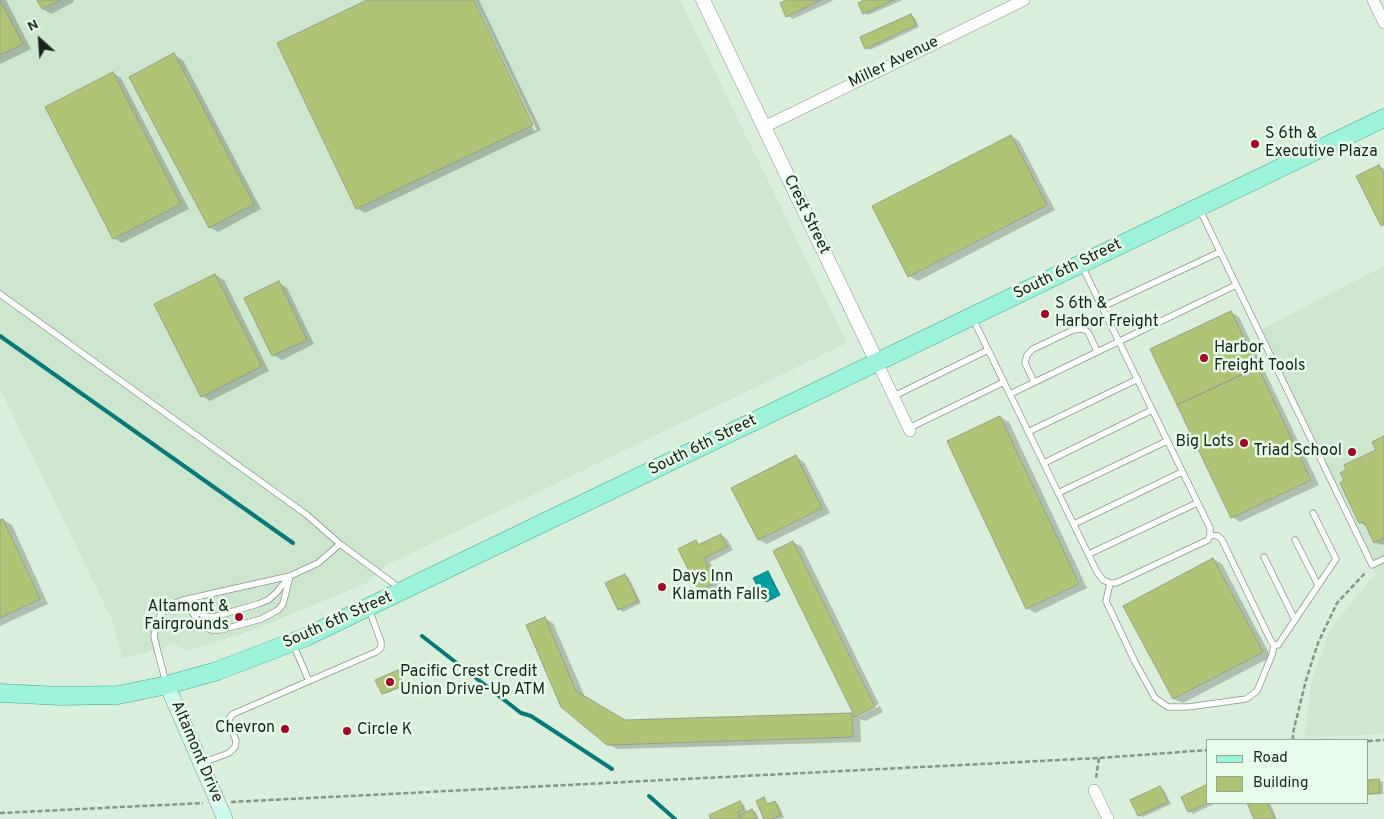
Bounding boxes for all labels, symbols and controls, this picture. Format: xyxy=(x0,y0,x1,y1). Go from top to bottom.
north arrow xyxy=(15,15,65,65)
text: N xyxy=(25,16,41,36)
street label: Miller Avenue xyxy=(846,33,942,93)
place label: S 6th & Executive Plaza xyxy=(1265,125,1378,163)
marker: S 6th & Executive Plaza xyxy=(1249,138,1261,150)
street label: Crest Street xyxy=(779,172,833,258)
street label: South 6th Street xyxy=(1011,236,1125,304)
place label: S 6th & Harbor Freight xyxy=(1055,295,1159,333)
marker: S 6th & Harbor Freight xyxy=(1039,308,1051,320)
place label: Harbor Freight Tools xyxy=(1214,339,1306,377)
marker: Harbor Freight Tools xyxy=(1198,352,1210,364)
street label: South 6th Street xyxy=(646,412,760,480)
place label: Big Lots xyxy=(1176,433,1234,453)
marker: Big Lots xyxy=(1238,437,1250,449)
place label: Triad School xyxy=(1254,442,1342,462)
marker: Triad School xyxy=(1346,446,1358,458)
place label: Days Inn Klamath Falls xyxy=(672,568,768,606)
marker: Days Inn Klamath Falls xyxy=(656,581,668,593)
street label: South 6th Street xyxy=(280,588,396,654)
place label: Altamont & Fairgrounds xyxy=(144,598,229,636)
marker: Altamont & Fairgrounds xyxy=(233,611,245,623)
place label: Pacific Crest Credit Union Drive-Up ATM xyxy=(400,663,545,701)
marker: Pacific Crest Credit Union Drive-Up ATM xyxy=(384,676,396,688)
street label: Altamont Drive xyxy=(166,698,226,806)
place label: Chevron xyxy=(215,719,275,739)
place label: Circle K xyxy=(357,721,412,741)
marker: Chevron xyxy=(279,723,291,735)
marker: Circle K xyxy=(341,725,353,737)
legend xyxy=(1206,739,1369,804)
text: Road xyxy=(1253,749,1288,768)
text: Building xyxy=(1253,774,1308,793)

